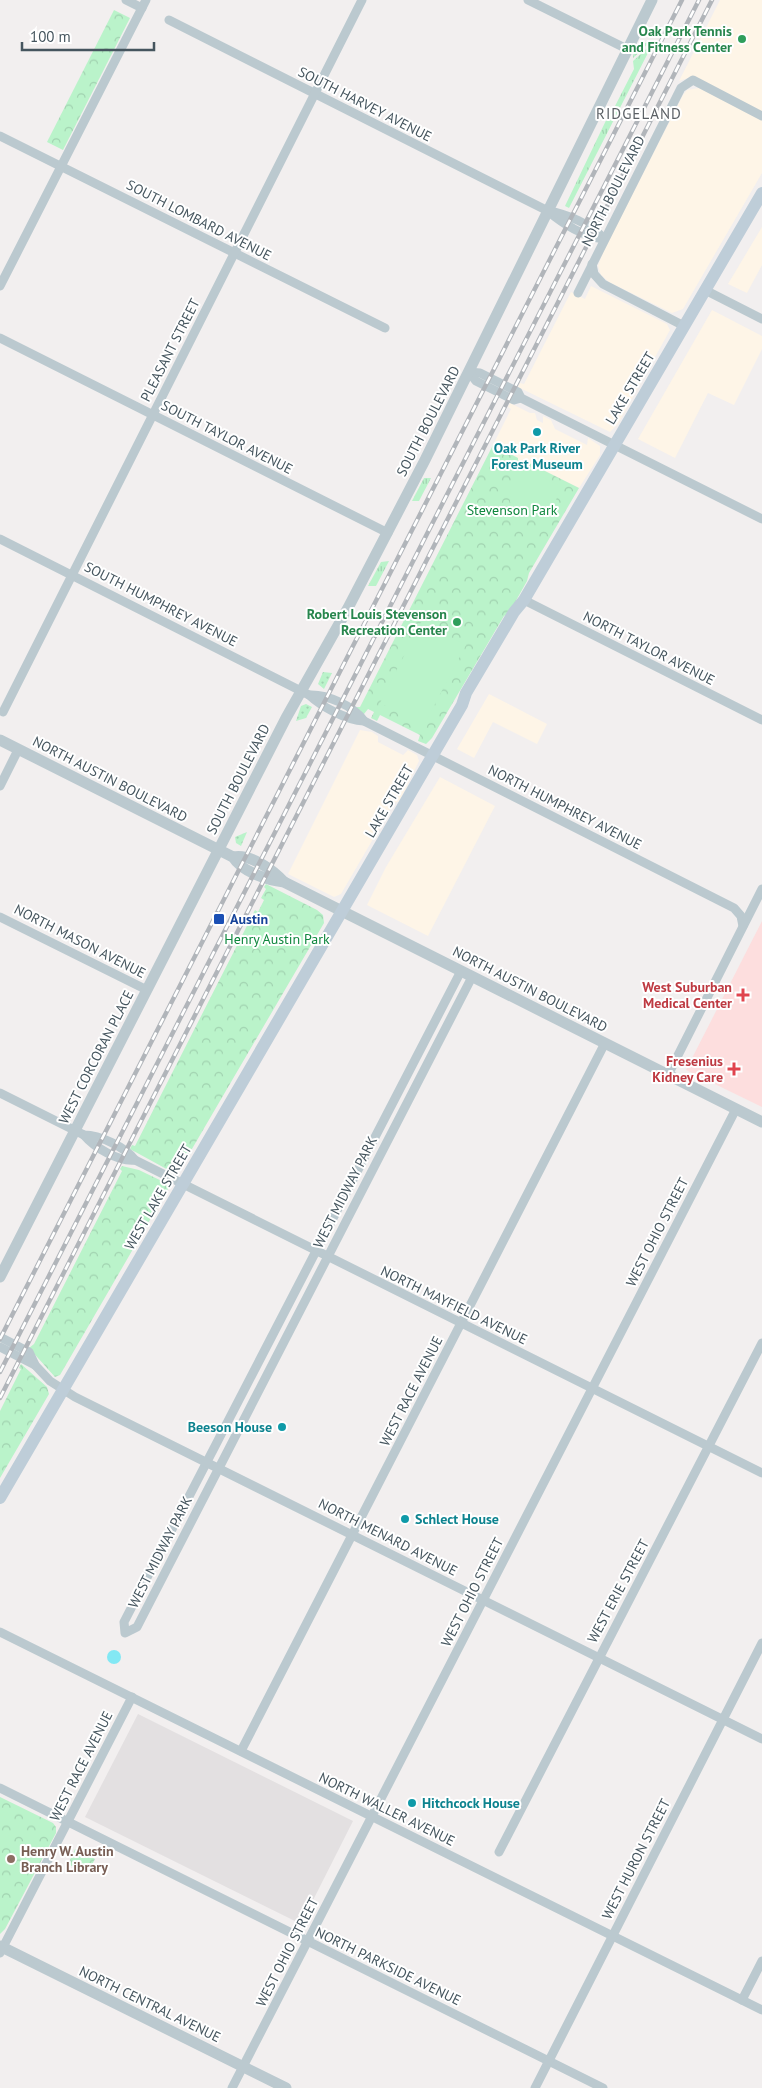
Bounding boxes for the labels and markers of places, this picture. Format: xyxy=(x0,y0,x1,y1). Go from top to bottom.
place label: Oak Park Tennis and Fitness Center xyxy=(622,22,732,56)
marker: Oak Park Tennis and Fitness Center xyxy=(736,33,748,45)
marker: Oak Park River Forest Museum xyxy=(531,426,543,438)
place label: Oak Park River Forest Museum xyxy=(491,439,583,473)
place label: Robert Louis Stevenson Recreation Center xyxy=(307,605,447,639)
marker: Robert Louis Stevenson Recreation Center xyxy=(451,616,463,628)
place label: Austin xyxy=(230,910,268,928)
marker: Austin xyxy=(212,912,226,926)
place label: West Suburban Medical Center xyxy=(642,978,732,1012)
marker: West Suburban Medical Center xyxy=(736,988,750,1002)
place label: Fresenius Kidney Care xyxy=(652,1052,723,1086)
marker: Fresenius Kidney Care xyxy=(727,1062,741,1076)
place label: Beeson House xyxy=(188,1418,272,1436)
marker: Beeson House xyxy=(276,1421,288,1433)
place label: Schlect House xyxy=(415,1510,499,1528)
marker: Schlect House xyxy=(399,1513,411,1525)
place label: Hitchcock House xyxy=(422,1794,520,1812)
marker: Hitchcock House xyxy=(406,1797,418,1809)
place label: Henry W. Austin Branch Library xyxy=(21,1842,114,1876)
marker: Henry W. Austin Branch Library xyxy=(5,1853,17,1865)

